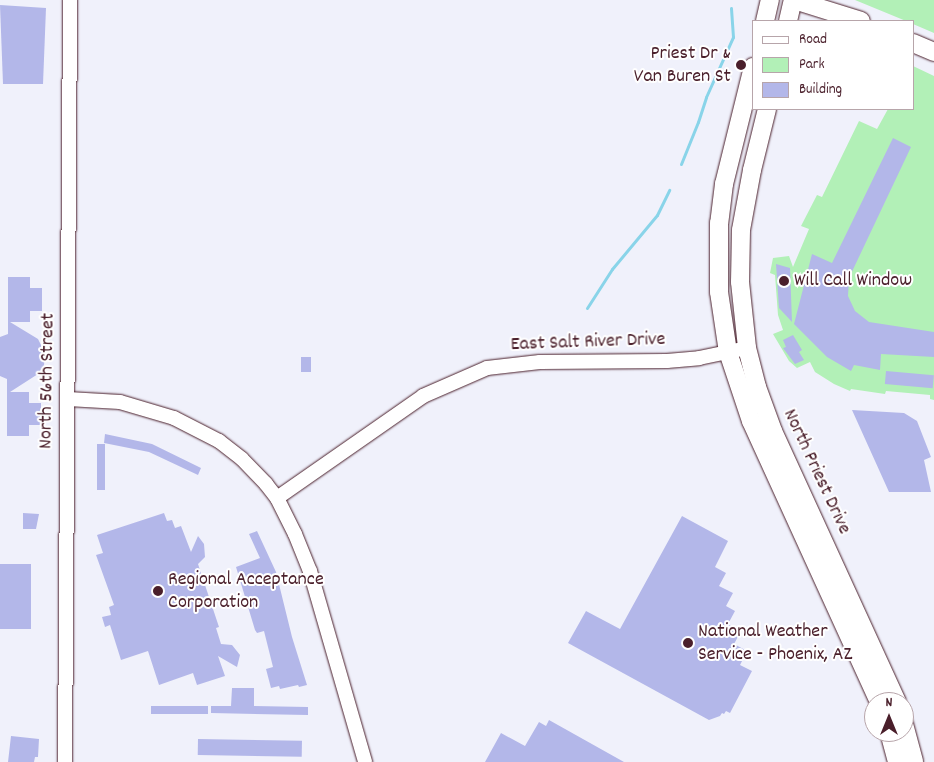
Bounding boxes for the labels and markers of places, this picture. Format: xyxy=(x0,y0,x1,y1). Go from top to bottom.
place label: Priest Dr & Van Buren St xyxy=(634,42,731,89)
marker: Priest Dr & Van Buren St xyxy=(735,59,747,71)
place label: Will Call Window xyxy=(794,269,912,293)
marker: Will Call Window xyxy=(778,275,790,287)
place label: Regional Acceptance Corporation xyxy=(168,568,324,615)
marker: Regional Acceptance Corporation xyxy=(152,585,164,597)
place label: National Weather Service - Phoenix, AZ xyxy=(698,620,852,667)
marker: National Weather Service - Phoenix, AZ xyxy=(682,637,694,649)

